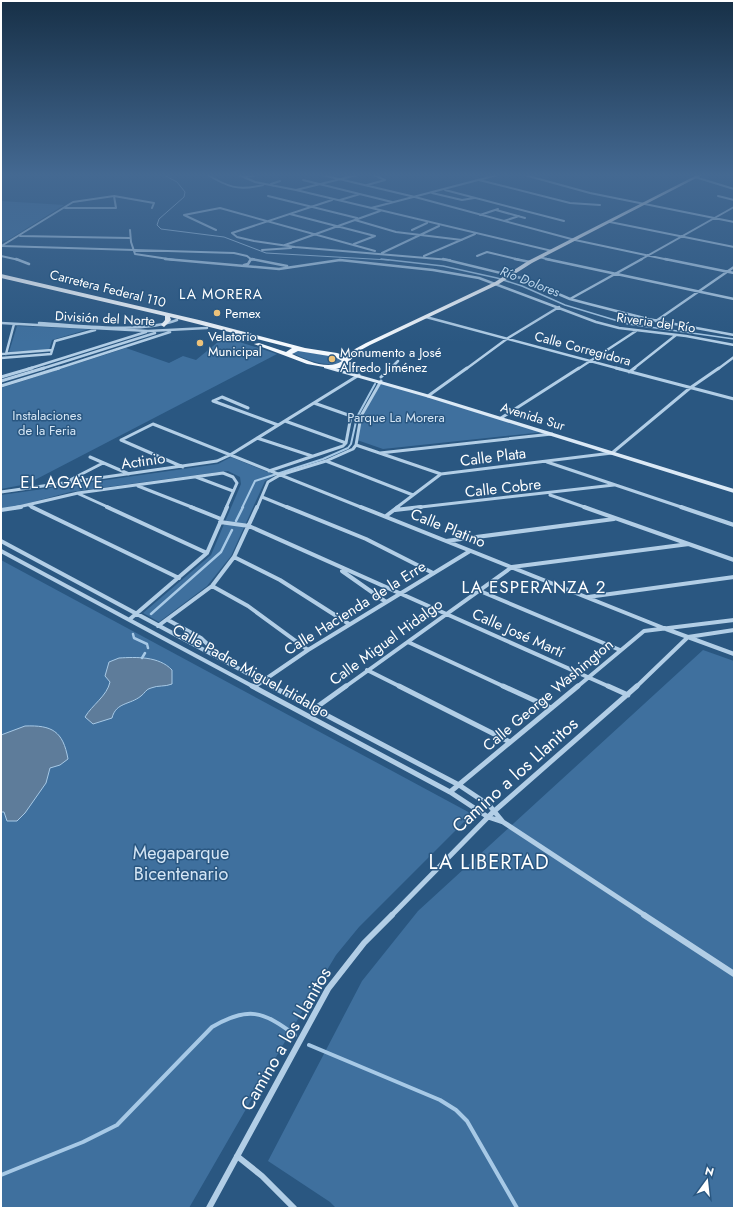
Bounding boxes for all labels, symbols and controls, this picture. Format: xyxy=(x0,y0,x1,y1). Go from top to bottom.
water label: Río Dolores xyxy=(497,261,563,302)
street label: Carretera Federal 110 xyxy=(48,265,168,312)
district label: LA MORERA xyxy=(179,284,263,304)
place label: Pemex xyxy=(225,304,261,323)
street label: División del Norte xyxy=(54,306,156,331)
marker: Pemex xyxy=(212,308,222,318)
street label: Riveria del Río xyxy=(615,308,697,337)
street label: Calle Corregidora xyxy=(533,326,633,370)
place label: Velatorio Municipal xyxy=(208,327,262,361)
marker: Velatorio Municipal xyxy=(195,338,205,348)
place label: Monumento a José Alfredo Jiménez xyxy=(340,343,442,377)
marker: Monumento a José Alfredo Jiménez xyxy=(327,354,337,364)
street label: Avenida Sur xyxy=(498,398,568,435)
park label: Instalaciones de la Feria xyxy=(12,406,82,440)
park label: Parque La Morera xyxy=(347,408,445,427)
street label: Calle Plata xyxy=(459,442,527,472)
street label: Actinio xyxy=(119,447,167,475)
district label: EL AGAVE xyxy=(20,470,104,494)
street label: Calle Cobre xyxy=(464,473,542,503)
street label: Calle Platino xyxy=(407,503,489,553)
street label: Calle Hacienda de la Erre xyxy=(280,555,430,661)
district label: LA ESPERANZA 2 xyxy=(462,575,607,599)
street label: Calle Miguel Hidalgo xyxy=(325,593,447,691)
street label: Calle José Martí xyxy=(468,603,569,664)
street label: Calle Padre Miguel Hidalgo xyxy=(169,619,333,723)
street label: Calle George Washington xyxy=(478,634,618,756)
street label: Camino a los Llanitos xyxy=(446,711,584,839)
park label: Megaparque Bicentenario xyxy=(133,840,229,887)
district label: LA LIBERTAD xyxy=(428,848,550,877)
street label: Camino a los Llanitos xyxy=(234,963,338,1115)
north arrow xyxy=(687,1161,727,1201)
text: N xyxy=(703,1162,716,1180)

